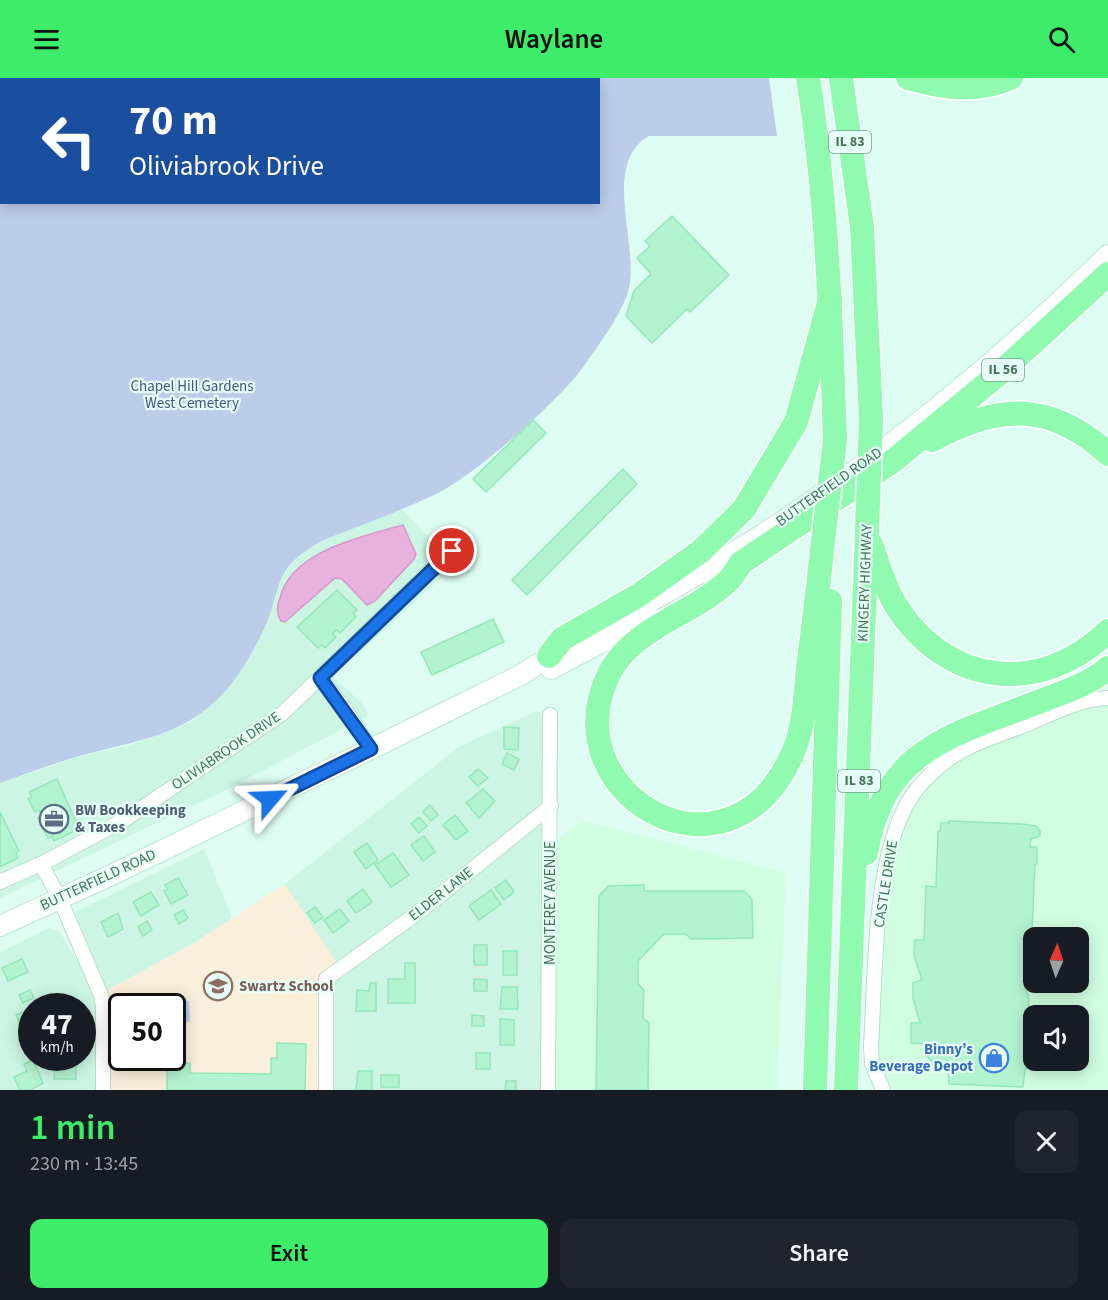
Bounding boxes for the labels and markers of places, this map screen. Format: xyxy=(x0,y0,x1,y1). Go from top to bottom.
pin xyxy=(426,525,477,576)
place label: BW Bookkeeping & Taxes xyxy=(75,800,186,838)
office icon: BW Bookkeeping & Taxes xyxy=(38,803,70,835)
school or university icon: Swartz School xyxy=(202,970,234,1002)
place label: Swartz School xyxy=(239,976,334,997)
place label: Binny's Beverage Depot xyxy=(869,1039,973,1077)
shop icon: Binny's Beverage Depot xyxy=(978,1042,1010,1074)

